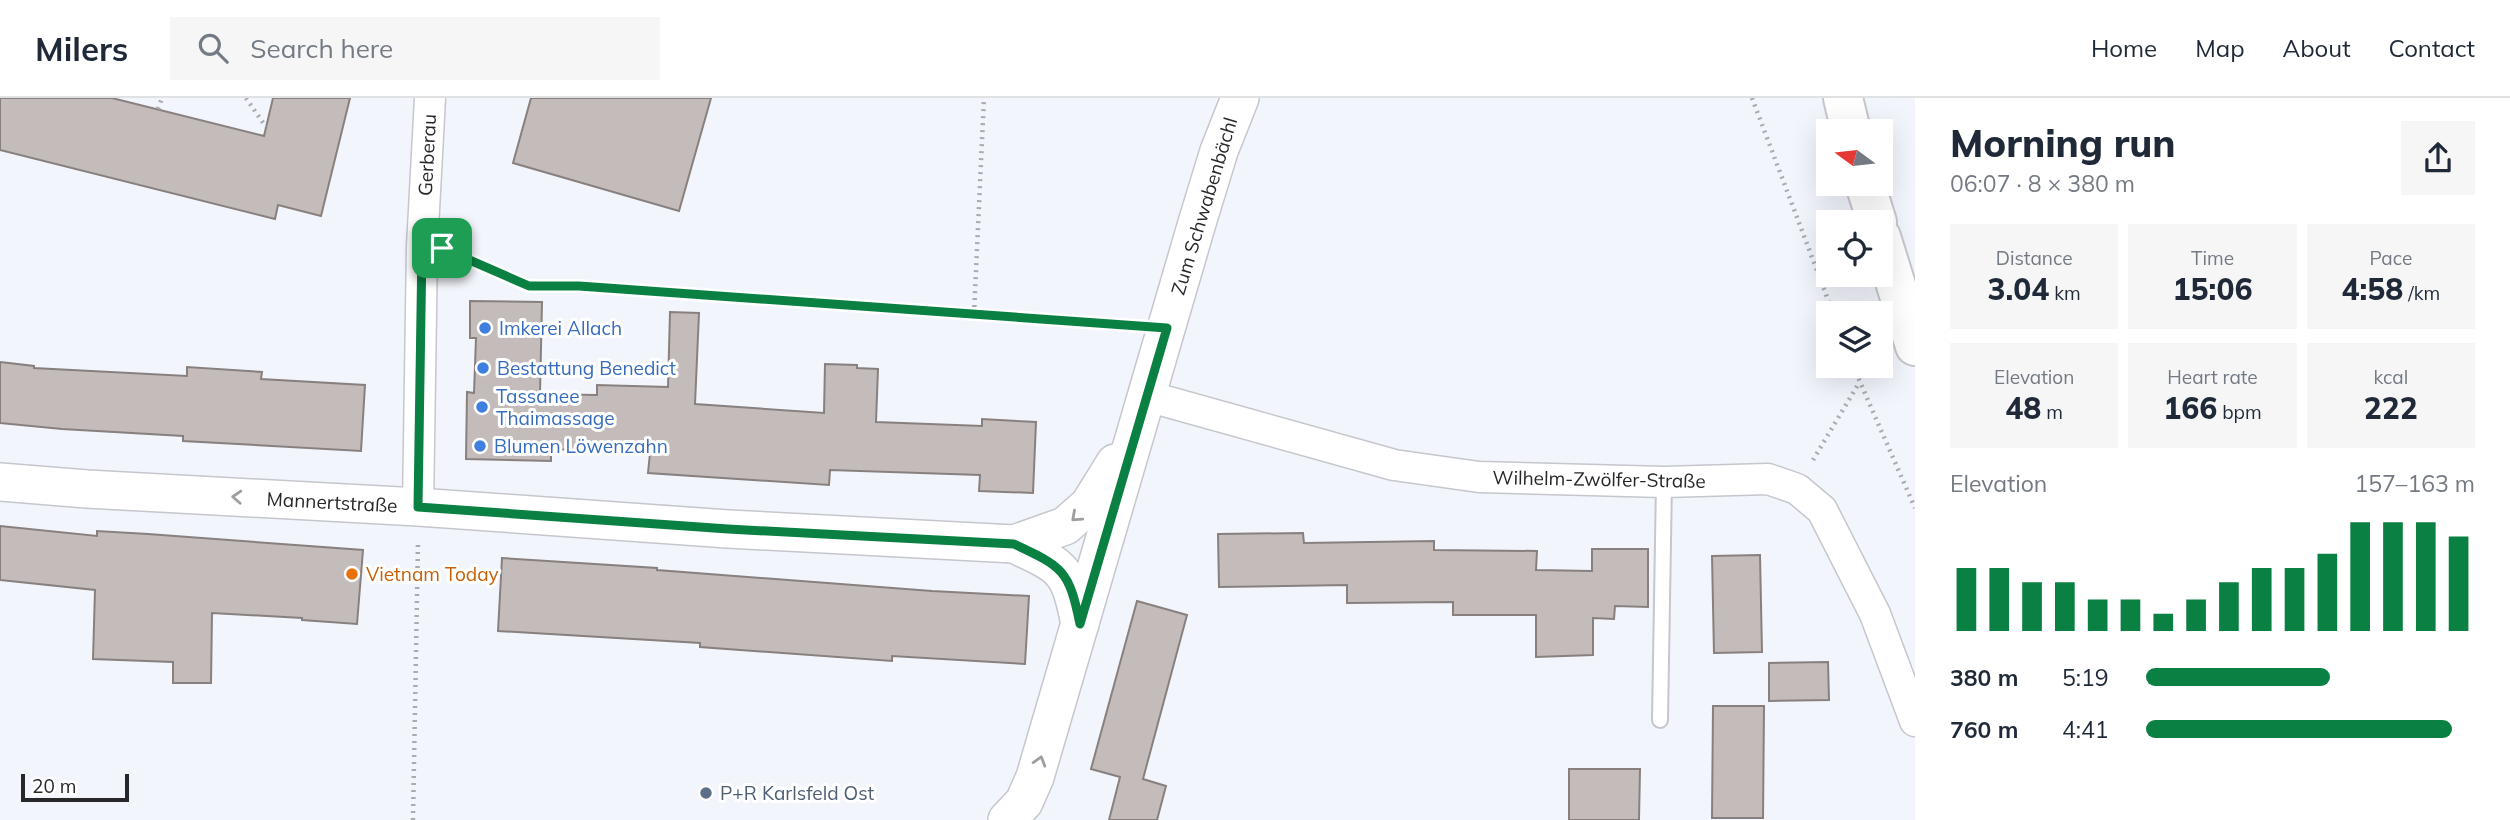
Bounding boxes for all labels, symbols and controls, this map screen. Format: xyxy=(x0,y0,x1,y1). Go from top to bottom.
search box xyxy=(170,17,660,80)
text: Milers xyxy=(35,28,128,69)
icon: search xyxy=(194,29,232,67)
text: Search here xyxy=(250,32,393,65)
text: Home xyxy=(2091,33,2157,63)
text: Map xyxy=(2195,33,2245,63)
text: About xyxy=(2283,33,2351,63)
text: Contact xyxy=(2389,33,2475,63)
street label: Gerberau xyxy=(413,113,441,197)
street label: Zum Schwabenbächl xyxy=(1166,114,1242,298)
north arrow xyxy=(1816,119,1894,196)
map controls xyxy=(1816,119,1893,378)
text: Morning run xyxy=(1950,119,2176,167)
button: share xyxy=(2401,121,2475,195)
text: 06:07 · 8 × 380 m xyxy=(1950,169,2135,198)
button: locate xyxy=(1816,210,1893,287)
pin xyxy=(412,218,472,278)
icon: arrive xyxy=(423,229,461,267)
text: Distance xyxy=(1996,246,2073,270)
text: Time xyxy=(2191,246,2234,270)
text: Pace xyxy=(2369,246,2412,270)
text: 3.04 xyxy=(1988,270,2049,308)
text: 15:06 xyxy=(2173,270,2252,308)
text: 4:58 xyxy=(2342,270,2403,308)
text: km xyxy=(2049,281,2081,305)
text: /km xyxy=(2403,281,2440,305)
button: layers xyxy=(1816,301,1893,378)
place label: Imkerei Allach xyxy=(499,316,622,340)
marker: Imkerei Allach xyxy=(477,320,493,336)
place label: Bestattung Benedict xyxy=(497,356,676,380)
marker: Bestattung Benedict xyxy=(475,360,491,376)
text: Elevation xyxy=(1994,365,2074,389)
text: Heart rate xyxy=(2167,365,2258,389)
text: kcal xyxy=(2373,365,2408,389)
place label: Tassanee Thaimassage xyxy=(496,384,615,430)
text: 48 xyxy=(2005,389,2041,427)
text: 166 xyxy=(2163,389,2217,427)
text: 222 xyxy=(2364,389,2418,427)
marker: Tassanee Thaimassage xyxy=(474,399,490,415)
text: m xyxy=(2041,400,2063,424)
text: bpm xyxy=(2217,400,2262,424)
place label: Blumen Löwenzahn xyxy=(494,434,668,458)
marker: Blumen Löwenzahn xyxy=(472,438,488,454)
street label: Wilhelm-Zwölfer-Straße xyxy=(1492,465,1706,493)
text: Elevation xyxy=(1950,469,2047,498)
text: 157–163 m xyxy=(2354,469,2475,498)
street label: Mannertstraße xyxy=(266,487,398,517)
one-way arrow xyxy=(231,490,242,505)
one-way arrow xyxy=(1071,509,1084,521)
place label: Vietnam Today xyxy=(366,562,499,586)
marker: Vietnam Today xyxy=(344,566,360,582)
text: 380 m xyxy=(1950,663,2018,692)
text: 5:19 xyxy=(2062,663,2109,692)
text: 760 m xyxy=(1950,715,2018,744)
text: 4:41 xyxy=(2062,715,2109,744)
one-way arrow xyxy=(1031,755,1046,767)
scale bar xyxy=(21,771,130,803)
text: 20 m xyxy=(32,774,76,798)
place label: P+R Karlsfeld Ost xyxy=(720,781,875,805)
marker: P+R Karlsfeld Ost xyxy=(698,785,714,801)

